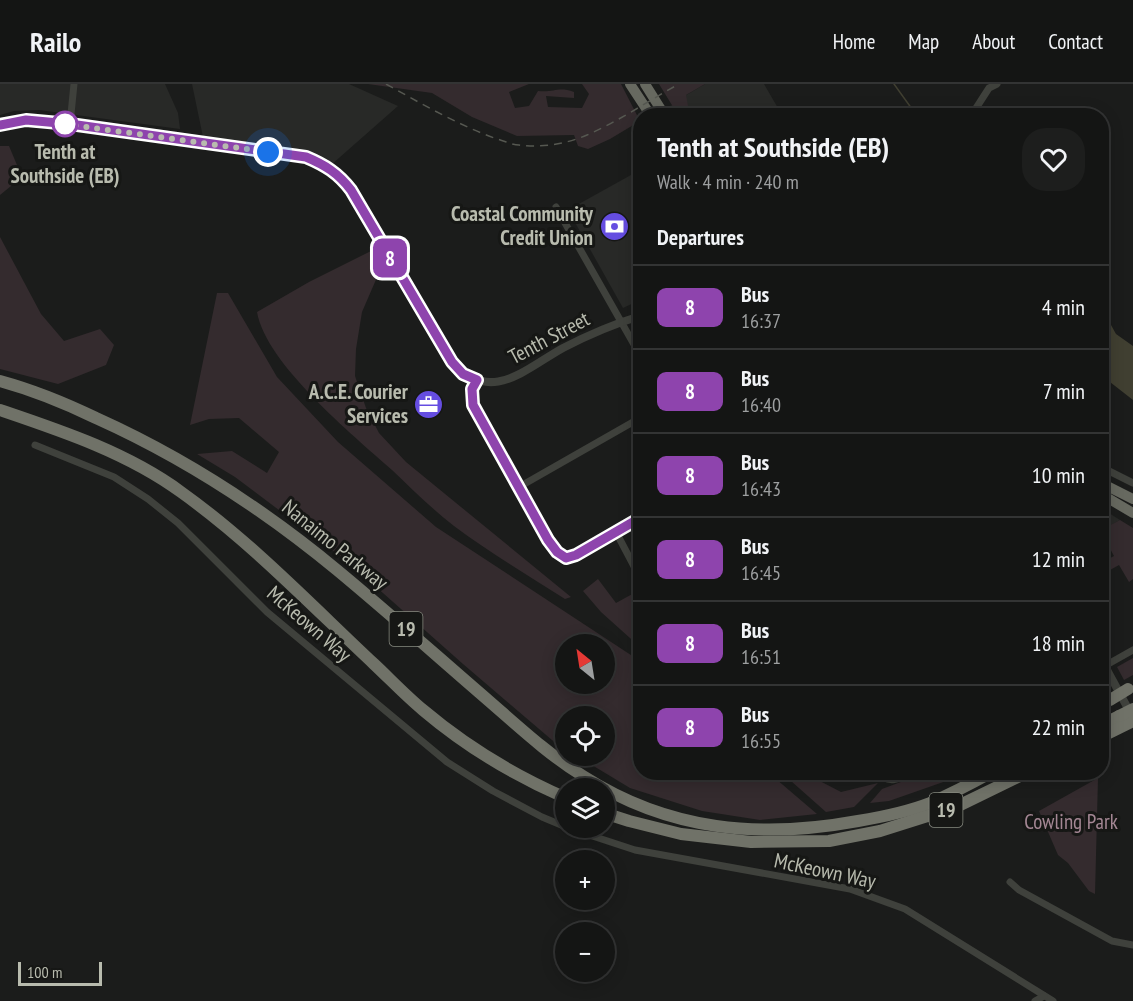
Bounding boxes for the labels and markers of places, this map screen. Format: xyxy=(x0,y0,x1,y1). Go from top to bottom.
marker: Tenth at Southside (EB) xyxy=(52,111,78,137)
place label: Tenth at Southside (EB) xyxy=(10,138,120,189)
place label: Coastal Community Credit Union xyxy=(451,200,594,251)
bank icon: Coastal Community Credit Union xyxy=(598,210,630,242)
place label: A.C.E. Courier Services xyxy=(308,378,409,429)
office icon: A.C.E. Courier Services xyxy=(413,388,445,420)

